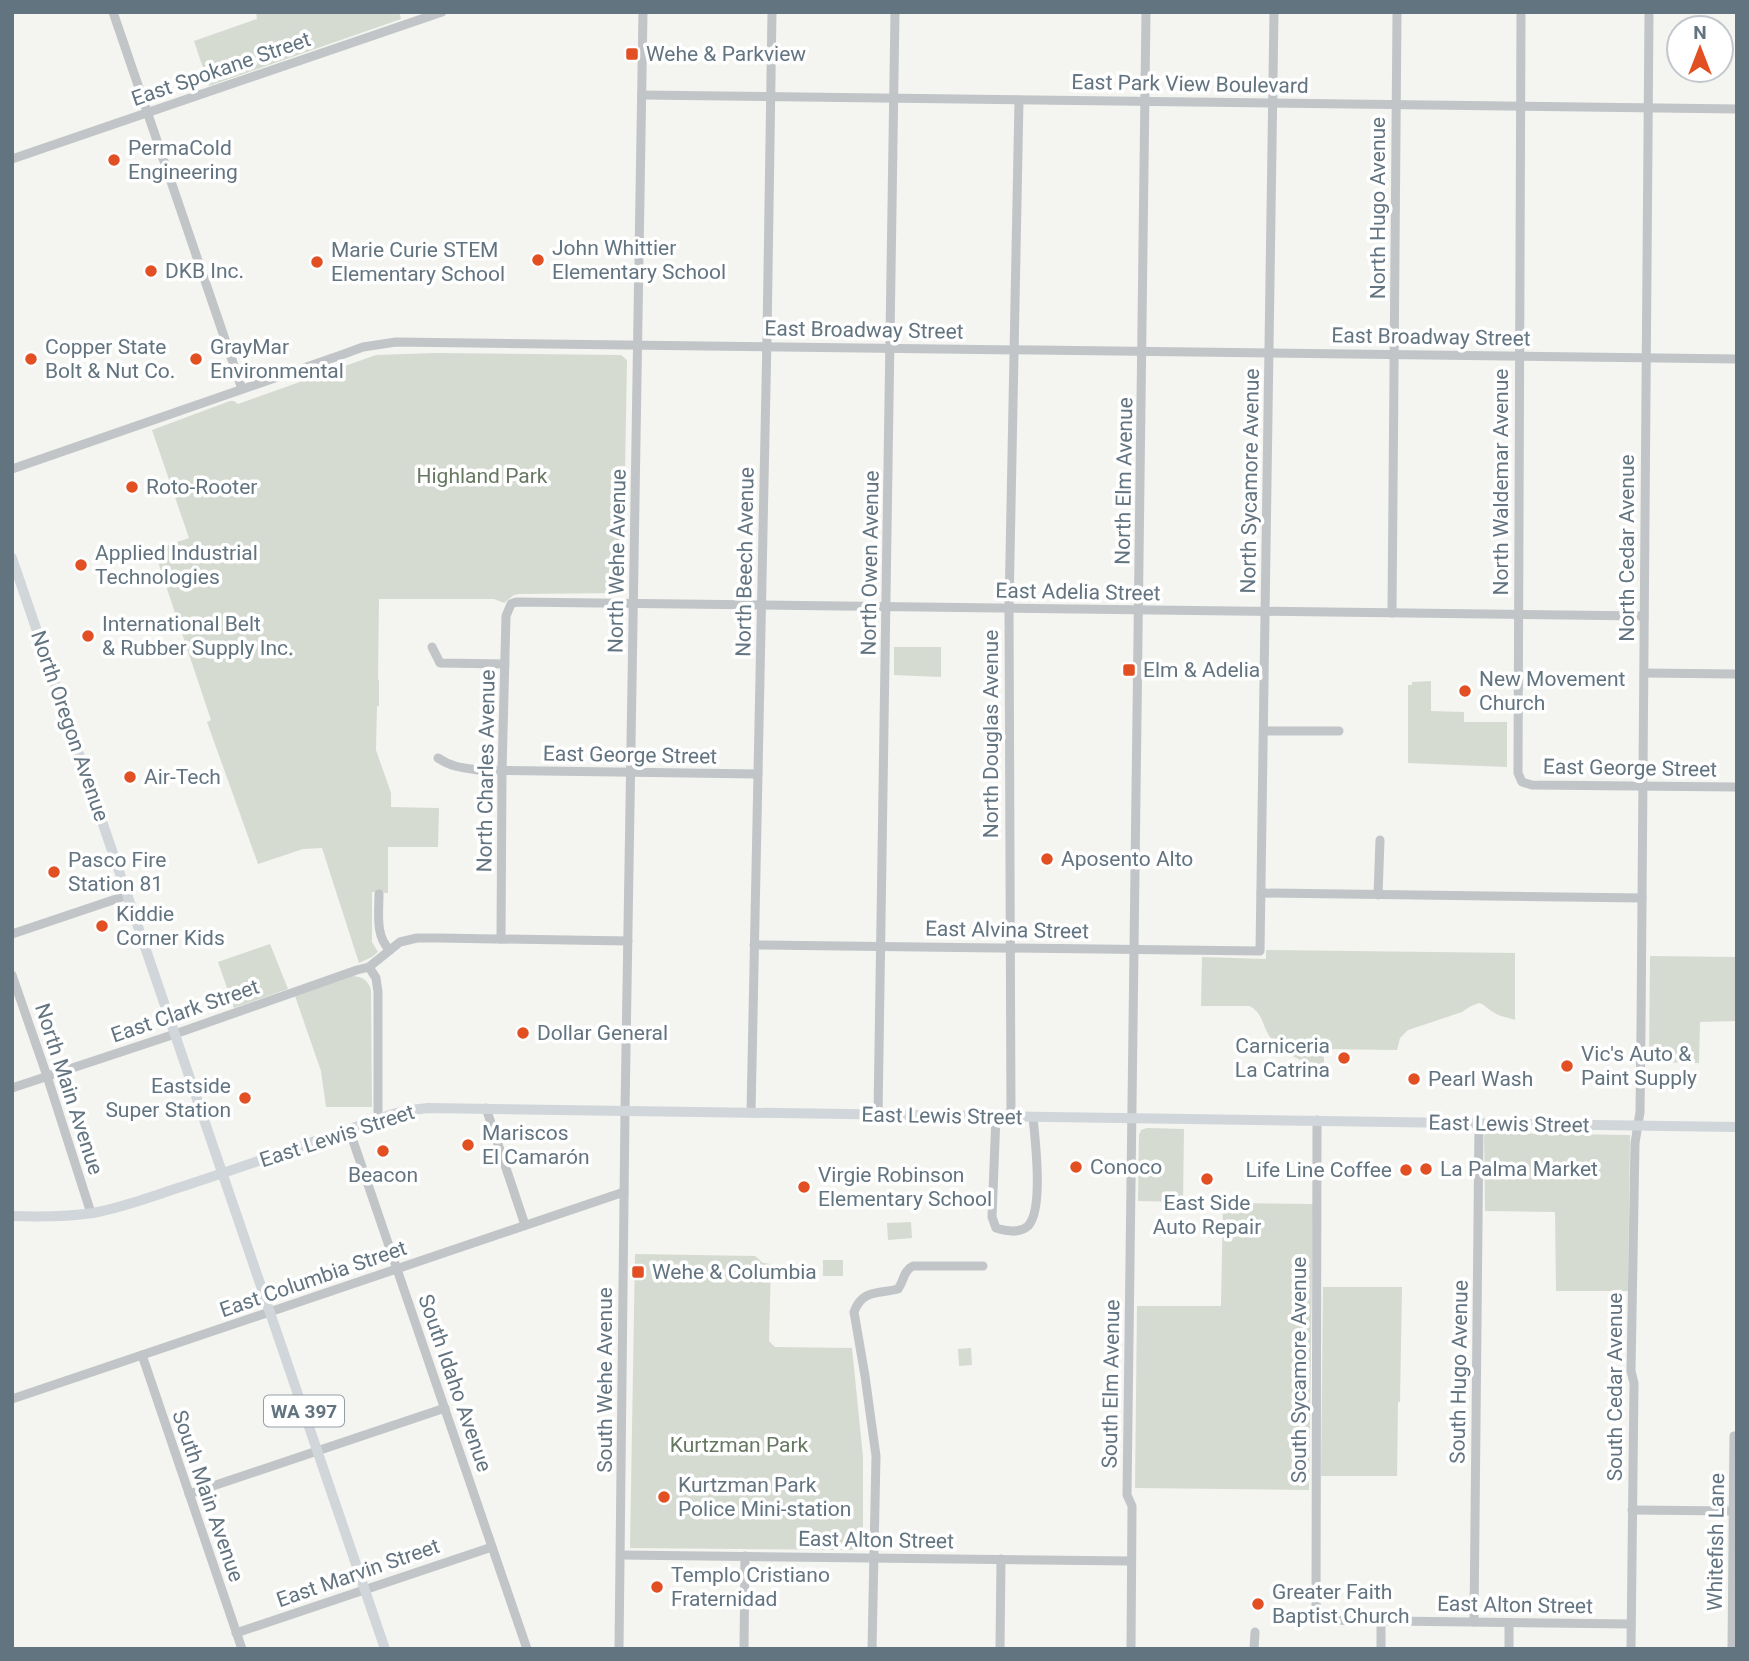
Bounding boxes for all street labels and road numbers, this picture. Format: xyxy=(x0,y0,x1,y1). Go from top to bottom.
street label: East Spokane Street xyxy=(128,27,314,111)
street label: East Park View Boulevard xyxy=(1071,70,1309,98)
street label: North Hugo Avenue xyxy=(1366,117,1390,299)
street label: East Broadway Street xyxy=(764,316,964,344)
street label: East Broadway Street xyxy=(1331,323,1531,351)
street label: North Sycamore Avenue xyxy=(1236,368,1264,594)
street label: North Waldemar Avenue xyxy=(1489,369,1513,595)
street label: North Elm Avenue xyxy=(1111,397,1137,565)
street label: North Cedar Avenue xyxy=(1615,454,1639,642)
street label: North Beech Avenue xyxy=(731,467,759,657)
street label: North Wehe Avenue xyxy=(603,469,631,653)
street label: North Owen Avenue xyxy=(856,470,884,656)
street label: East Adelia Street xyxy=(995,579,1161,605)
street label: North Oregon Avenue xyxy=(26,628,114,824)
street label: North Douglas Avenue xyxy=(979,630,1003,838)
street label: North Charles Avenue xyxy=(472,669,500,873)
street label: East George Street xyxy=(543,741,717,769)
street label: East George Street xyxy=(1543,754,1717,782)
street label: East Alvina Street xyxy=(925,917,1089,943)
street label: East Clark Street xyxy=(108,974,262,1048)
street label: North Main Avenue xyxy=(30,1000,108,1178)
street label: East Lewis Street xyxy=(257,1100,417,1172)
street label: East Lewis Street xyxy=(861,1103,1023,1129)
street label: East Lewis Street xyxy=(1428,1111,1590,1137)
street label: East Columbia Street xyxy=(216,1236,410,1322)
street label: South Sycamore Avenue xyxy=(1287,1257,1311,1483)
street label: South Hugo Avenue xyxy=(1445,1280,1473,1464)
street label: South Wehe Avenue xyxy=(593,1287,617,1473)
street label: South Idaho Avenue xyxy=(413,1291,497,1475)
street label: South Cedar Avenue xyxy=(1603,1293,1627,1481)
street label: South Elm Avenue xyxy=(1098,1299,1124,1469)
road number: WA 397 xyxy=(264,1396,344,1427)
street label: South Main Avenue xyxy=(167,1407,249,1585)
street label: Whitefish Lane xyxy=(1703,1473,1729,1611)
street label: East Alton Street xyxy=(798,1527,954,1553)
street label: East Marvin Street xyxy=(273,1534,443,1612)
street label: East Alton Street xyxy=(1437,1592,1593,1618)

